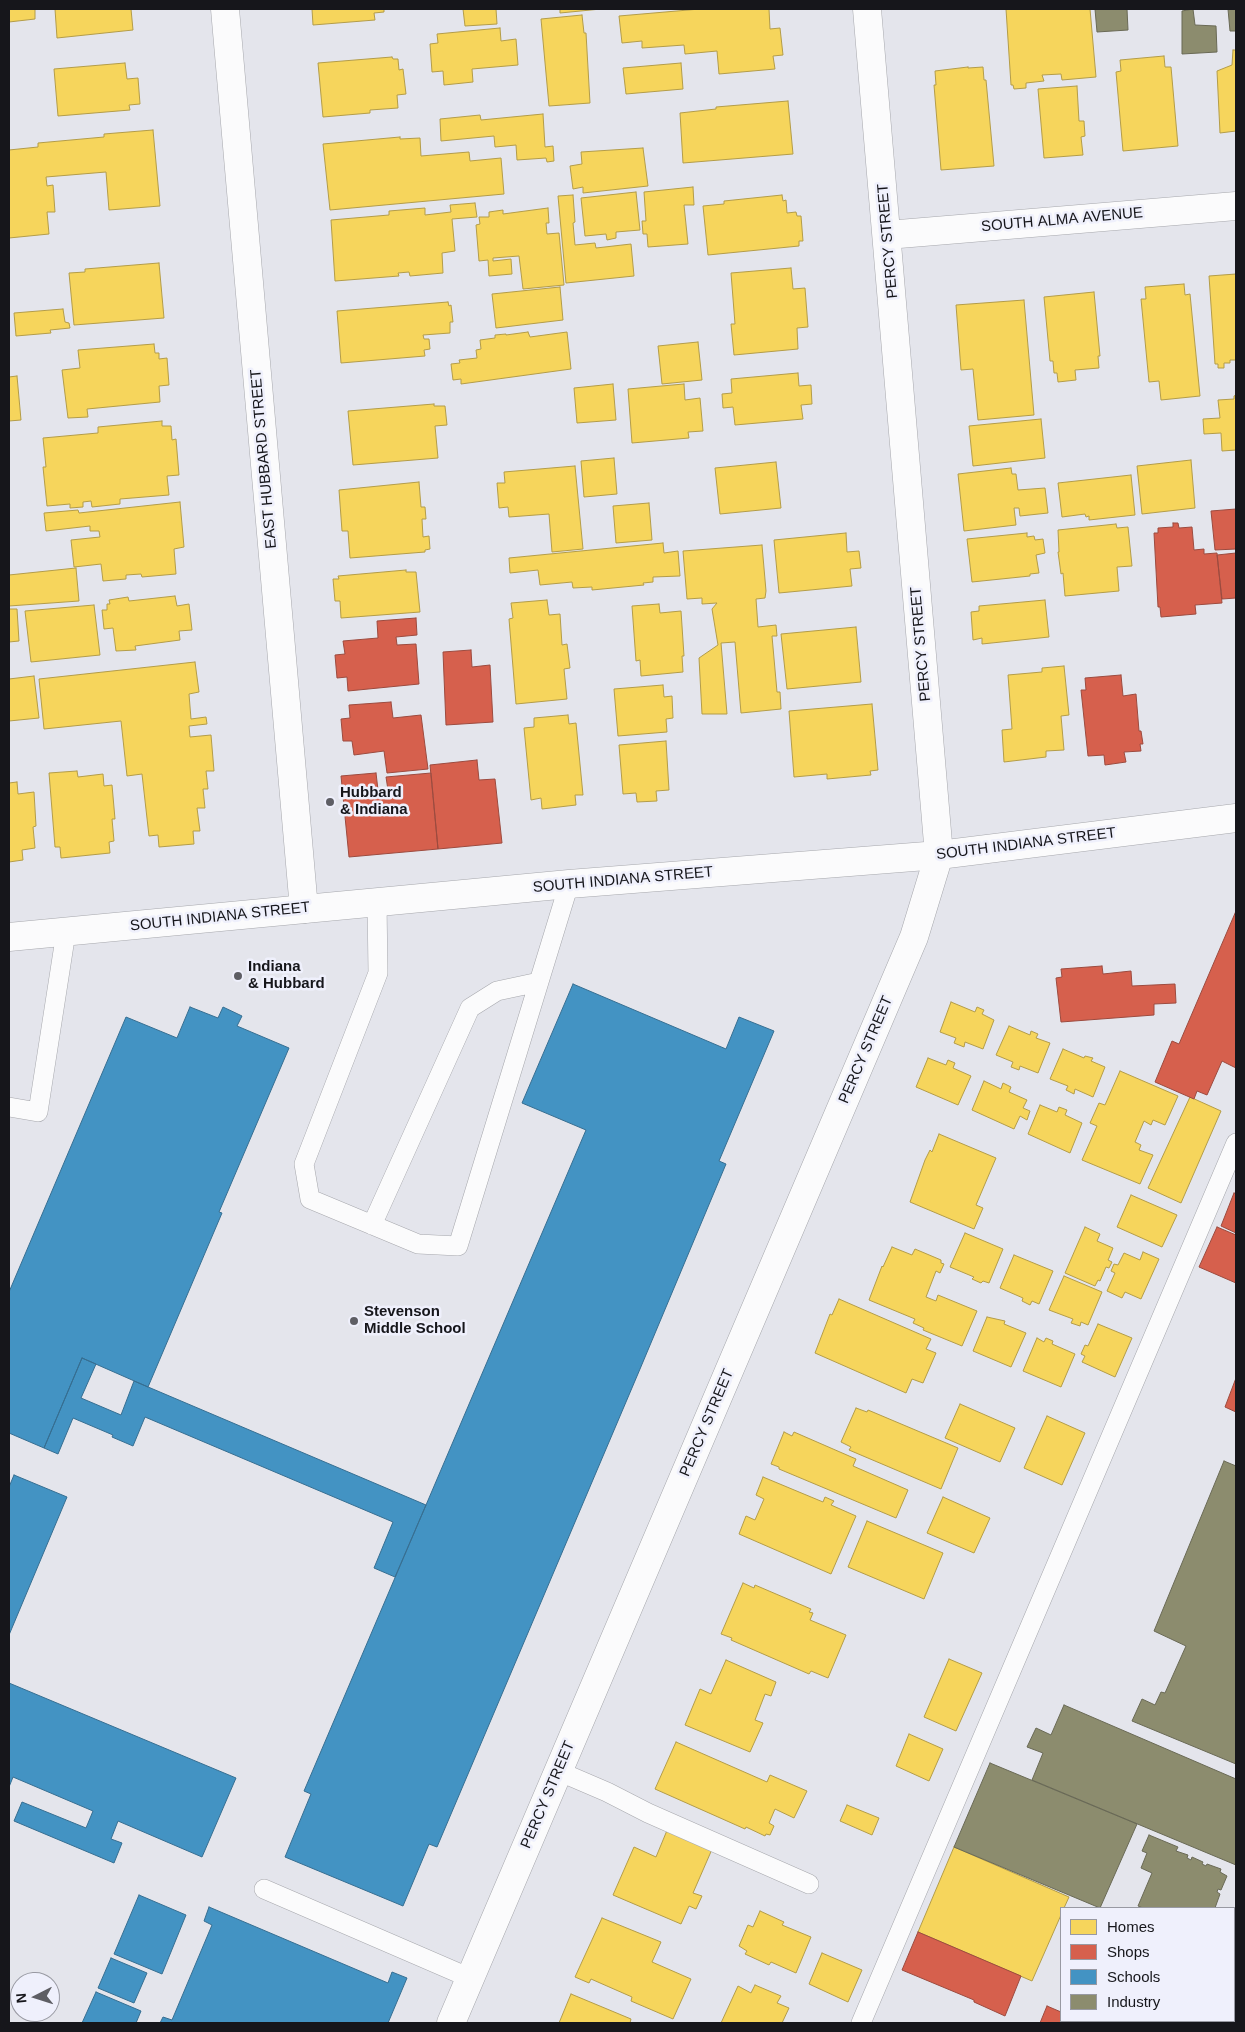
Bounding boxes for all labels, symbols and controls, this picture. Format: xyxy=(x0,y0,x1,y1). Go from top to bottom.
street label: PERCY STREET xyxy=(874,183,902,299)
street label: SOUTH ALMA AVENUE xyxy=(980,204,1144,236)
street label: EAST HUBBARD STREET xyxy=(247,369,281,549)
street label: PERCY STREET xyxy=(907,586,935,702)
place label: Hubbard & Indiana xyxy=(340,784,408,819)
marker: Hubbard & Indiana xyxy=(324,796,336,808)
street label: SOUTH INDIANA STREET xyxy=(935,824,1117,864)
street label: SOUTH INDIANA STREET xyxy=(532,863,714,897)
street label: SOUTH INDIANA STREET xyxy=(129,899,311,935)
place label: Indiana & Hubbard xyxy=(248,958,325,993)
marker: Indiana & Hubbard xyxy=(232,970,244,982)
street label: PERCY STREET xyxy=(835,994,897,1106)
place label: Stevenson Middle School xyxy=(364,1303,466,1338)
marker: Stevenson Middle School xyxy=(348,1315,360,1327)
street label: PERCY STREET xyxy=(676,1367,738,1479)
street label: PERCY STREET xyxy=(517,1739,579,1851)
legend xyxy=(1060,1907,1235,2022)
text: Homes xyxy=(1107,1918,1155,1935)
text: Shops xyxy=(1107,1943,1150,1960)
text: Schools xyxy=(1107,1968,1160,1985)
north arrow xyxy=(10,1972,60,2022)
text: N xyxy=(13,1992,29,2004)
text: Industry xyxy=(1107,1993,1160,2010)

